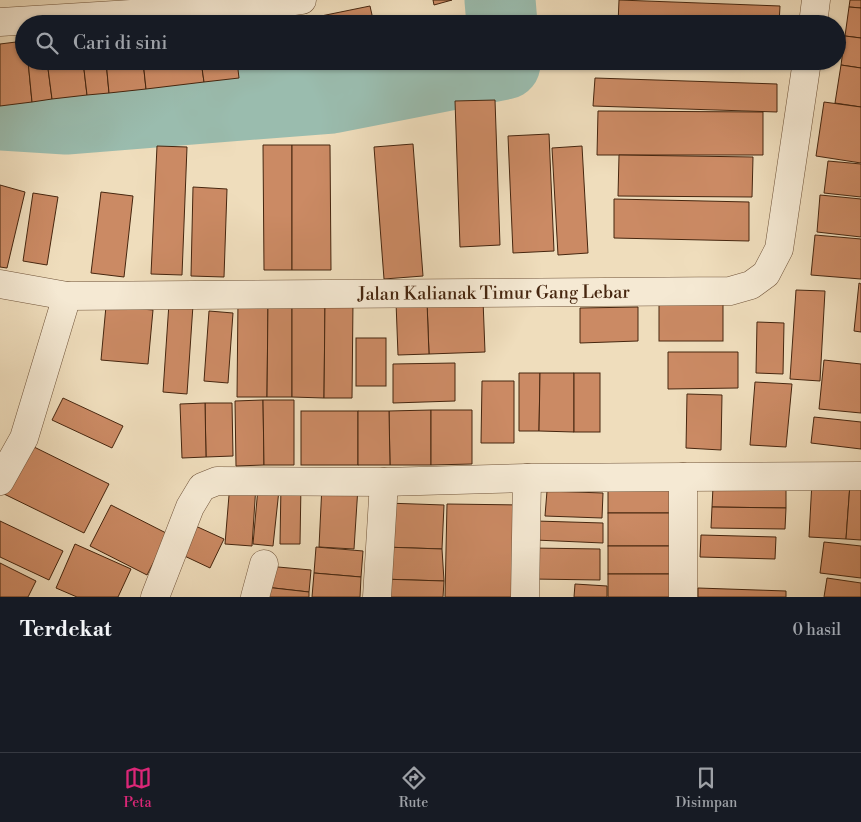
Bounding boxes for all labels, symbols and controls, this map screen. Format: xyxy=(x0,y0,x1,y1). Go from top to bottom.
search box xyxy=(15,15,846,70)
icon: search xyxy=(33,29,61,57)
text: Cari di sini xyxy=(73,31,168,55)
street label: Jalan Kalianak Timur Gang Lebar xyxy=(357,281,630,306)
text: Terdekat xyxy=(20,617,111,643)
text: 0 hasil xyxy=(792,620,841,640)
tab: Peta xyxy=(124,764,152,812)
tab: Rute xyxy=(399,764,428,812)
tab: Disimpan xyxy=(675,764,737,812)

